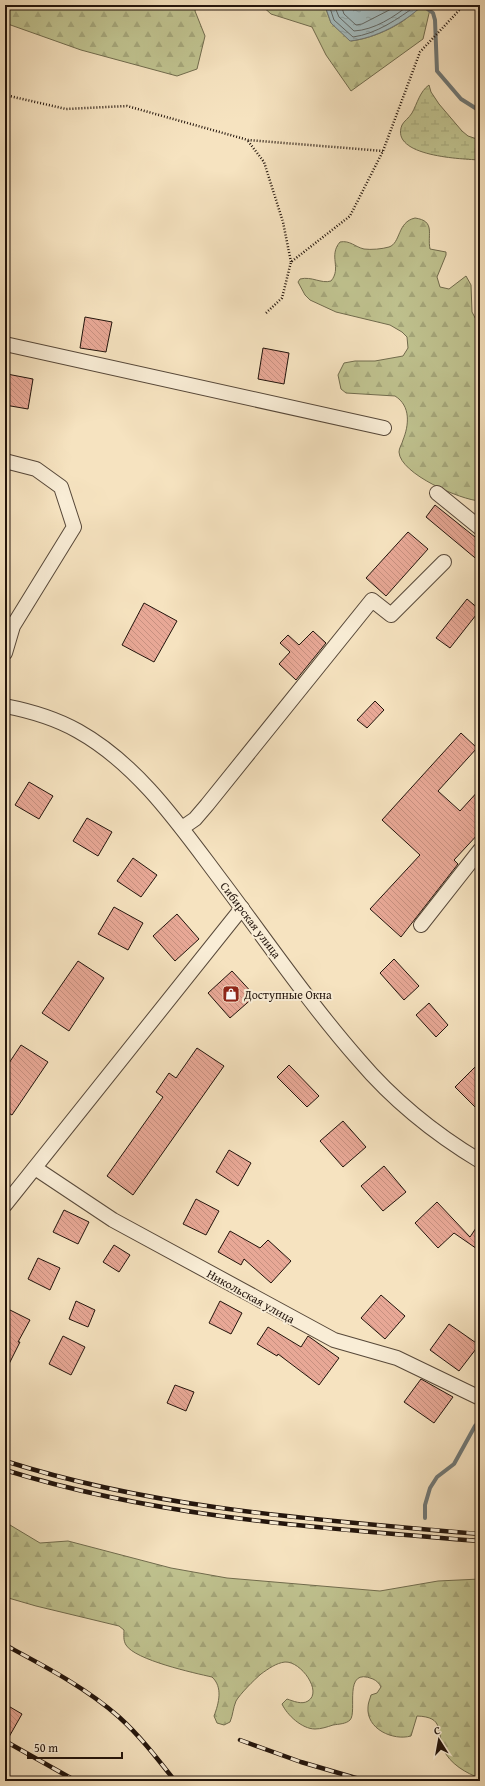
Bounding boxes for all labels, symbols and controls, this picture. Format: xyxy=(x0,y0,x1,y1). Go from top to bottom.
street label: Сибирская улица xyxy=(217,878,286,962)
shop icon: Доступные Окна xyxy=(221,984,241,1004)
place label: Доступные Окна xyxy=(243,986,332,1003)
street label: Никольская улица xyxy=(204,1265,298,1327)
north arrow xyxy=(419,1720,459,1760)
text: С xyxy=(433,1722,442,1739)
scale bar xyxy=(28,1734,122,1760)
text: 50 m xyxy=(34,1739,58,1756)

